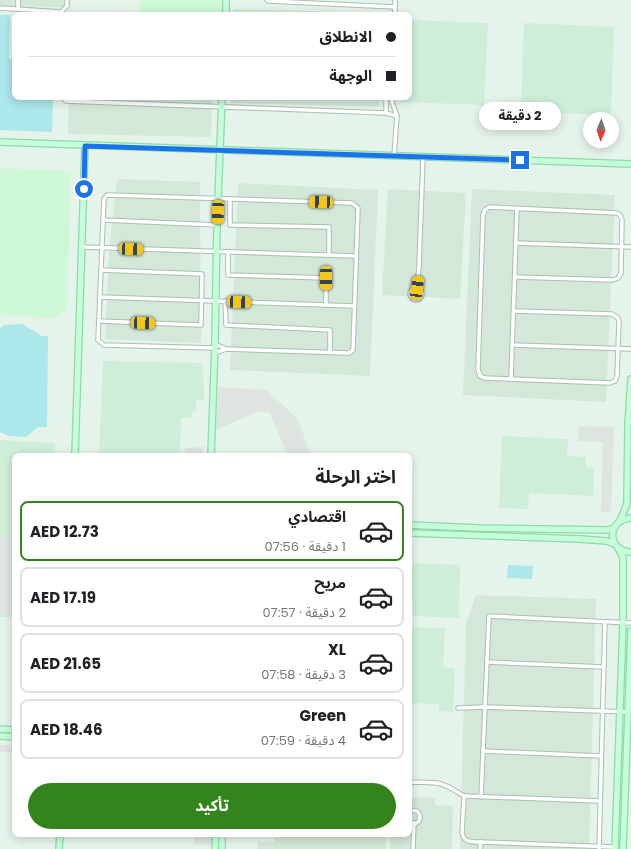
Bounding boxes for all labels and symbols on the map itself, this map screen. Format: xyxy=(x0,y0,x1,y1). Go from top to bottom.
callout: 2 دقيقة xyxy=(479,102,561,130)
north arrow xyxy=(583,112,619,148)
route end xyxy=(511,151,529,169)
route start xyxy=(75,180,93,198)
car xyxy=(309,196,333,208)
car xyxy=(212,200,224,224)
car xyxy=(119,243,143,255)
car xyxy=(320,266,332,290)
car xyxy=(409,275,425,301)
car xyxy=(227,296,251,308)
car xyxy=(131,317,155,329)

